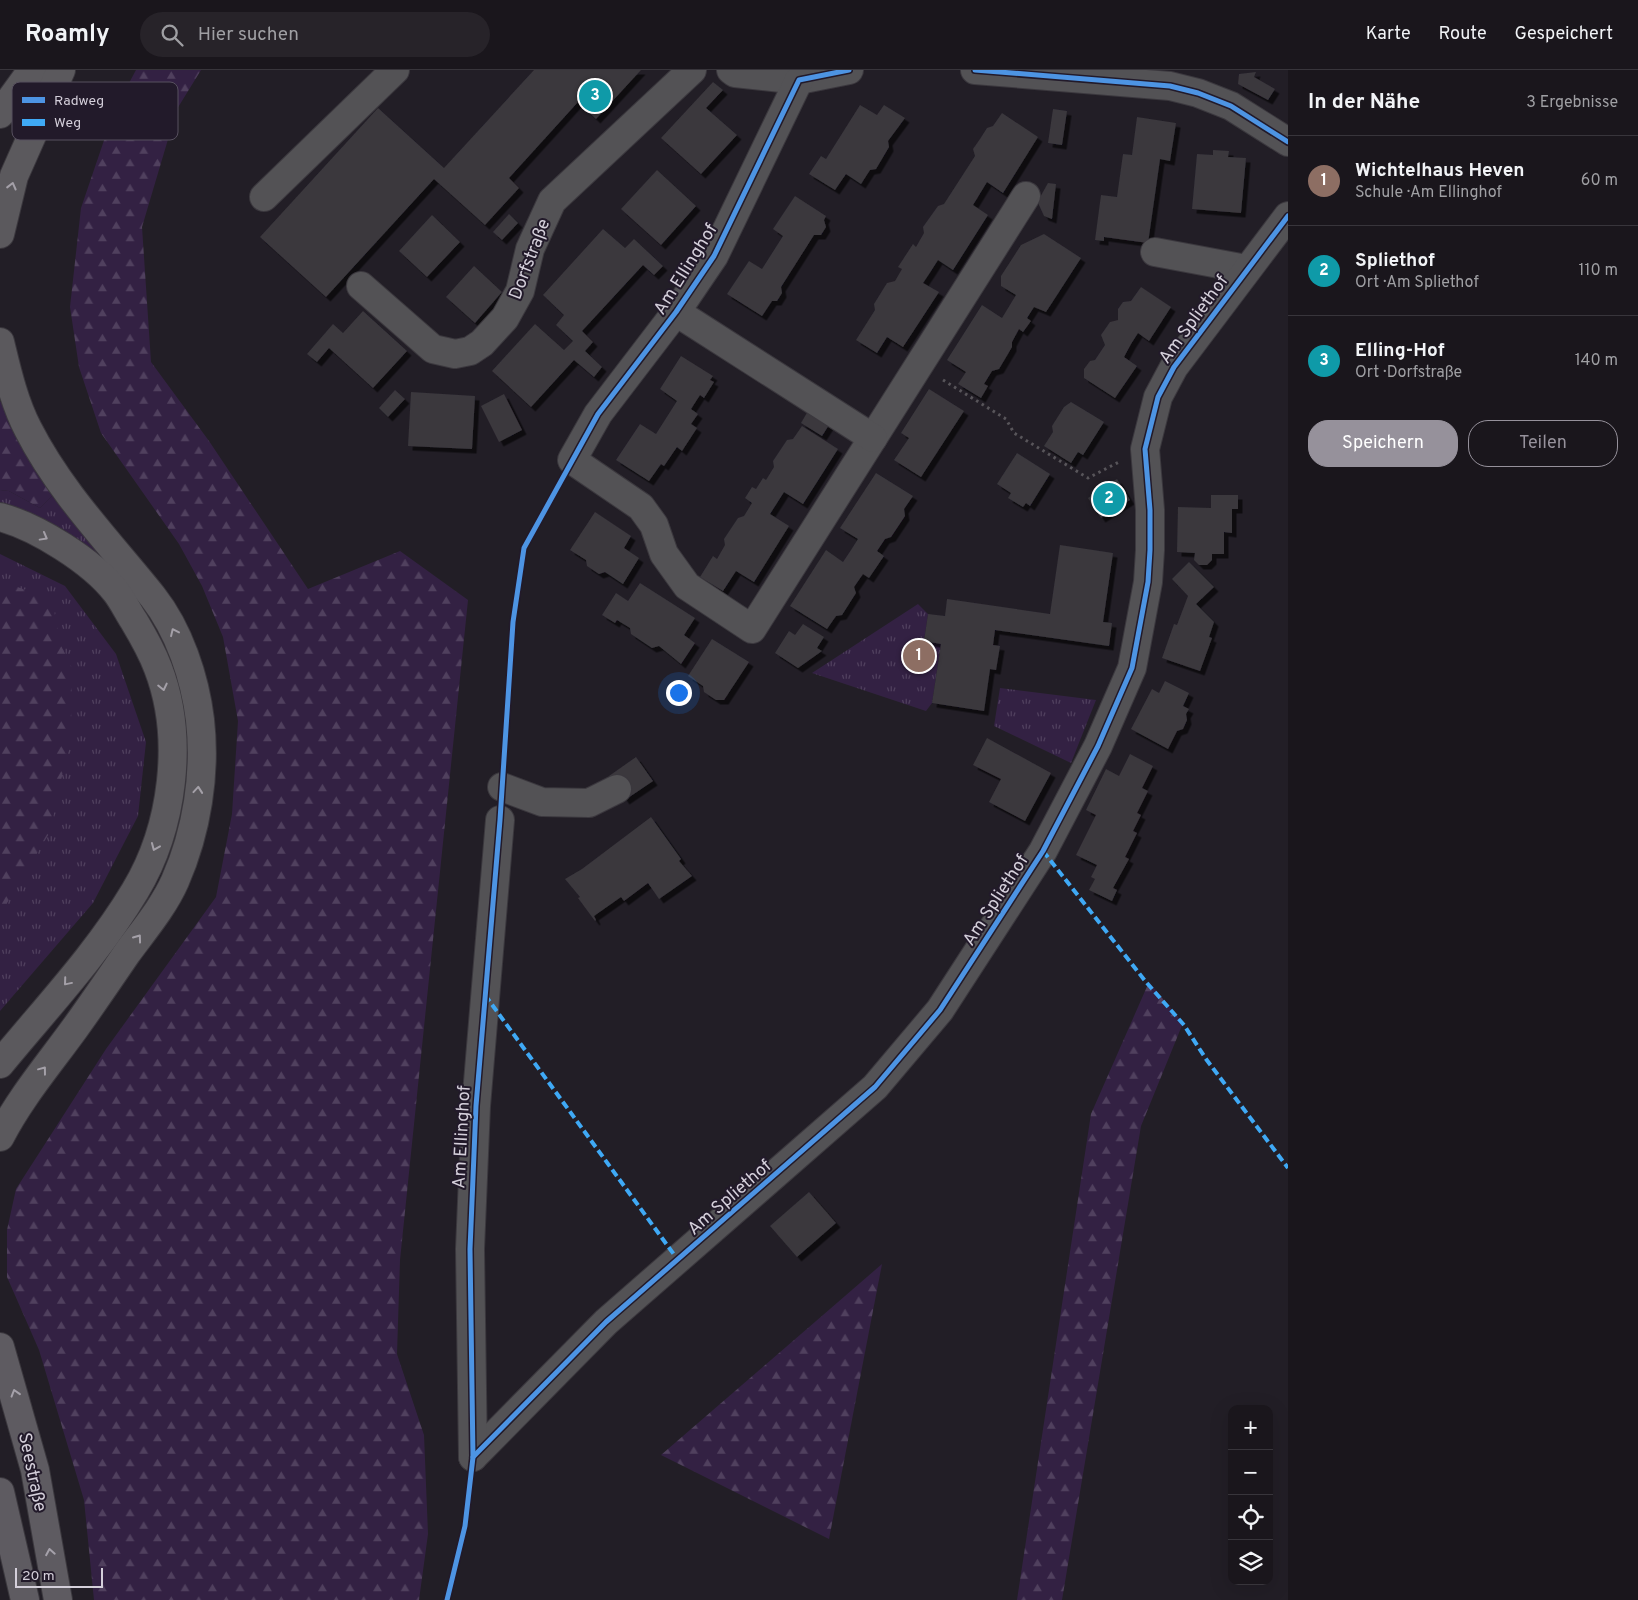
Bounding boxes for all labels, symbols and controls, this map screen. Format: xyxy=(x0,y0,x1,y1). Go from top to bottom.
search box xyxy=(140,12,490,57)
text: Roamly xyxy=(25,20,110,50)
icon: search xyxy=(158,21,186,49)
text: Hier suchen xyxy=(198,23,299,47)
text: Karte xyxy=(1366,23,1411,46)
text: Route xyxy=(1439,23,1487,46)
text: Gespeichert xyxy=(1515,23,1613,46)
pin: 3 xyxy=(579,77,611,115)
legend xyxy=(12,82,178,140)
text: In der Nähe xyxy=(1308,89,1420,116)
text: Radweg xyxy=(54,93,104,110)
text: 3 Ergebnisse xyxy=(1526,93,1618,113)
text: Weg xyxy=(54,115,81,132)
text: Wichtelhaus Heven xyxy=(1355,159,1525,183)
text: 1 xyxy=(1321,171,1327,191)
text: 60 m xyxy=(1581,171,1618,191)
one-way arrow xyxy=(6,182,17,191)
text: Schule · Am Ellinghof xyxy=(1355,183,1502,203)
street label: Dorfstraße xyxy=(504,216,556,303)
street label: Am Ellinghof xyxy=(649,220,723,320)
text: Spliethof xyxy=(1355,249,1435,273)
text: 2 xyxy=(1319,261,1329,281)
text: 110 m xyxy=(1578,261,1618,281)
street label: Am Spliethof xyxy=(1154,271,1234,369)
text: Ort · Am Spliethof xyxy=(1355,273,1479,293)
text: Elling-Hof xyxy=(1355,339,1445,363)
text: 3 xyxy=(1319,351,1329,371)
text: 140 m xyxy=(1575,351,1618,371)
text: Ort · Dorfstraße xyxy=(1355,363,1462,383)
button: Speichern xyxy=(1308,420,1458,467)
button: Teilen xyxy=(1468,420,1618,467)
pin: 2 xyxy=(1093,480,1125,518)
one-way arrow xyxy=(39,531,48,541)
one-way arrow xyxy=(169,628,180,637)
pin: 1 xyxy=(903,637,935,675)
your location xyxy=(666,680,692,706)
one-way arrow xyxy=(157,683,168,692)
one-way arrow xyxy=(193,786,204,794)
one-way arrow xyxy=(151,842,162,851)
street label: Am Spliethof xyxy=(958,851,1034,951)
one-way arrow xyxy=(132,934,141,944)
one-way arrow xyxy=(64,977,73,986)
one-way arrow xyxy=(38,1067,46,1076)
street label: Am Ellinghof xyxy=(448,1085,477,1189)
street label: Am Spliethof xyxy=(683,1155,777,1241)
one-way arrow xyxy=(10,1390,20,1398)
map controls xyxy=(1228,1405,1273,1585)
button: + xyxy=(1228,1405,1273,1450)
street label: Seestraße xyxy=(12,1431,51,1514)
button: − xyxy=(1228,1450,1273,1495)
button: locate xyxy=(1228,1495,1273,1540)
button: layers xyxy=(1228,1540,1273,1585)
one-way arrow xyxy=(45,1548,55,1556)
scale bar xyxy=(15,1565,102,1588)
text: 20 m xyxy=(22,1568,55,1585)

